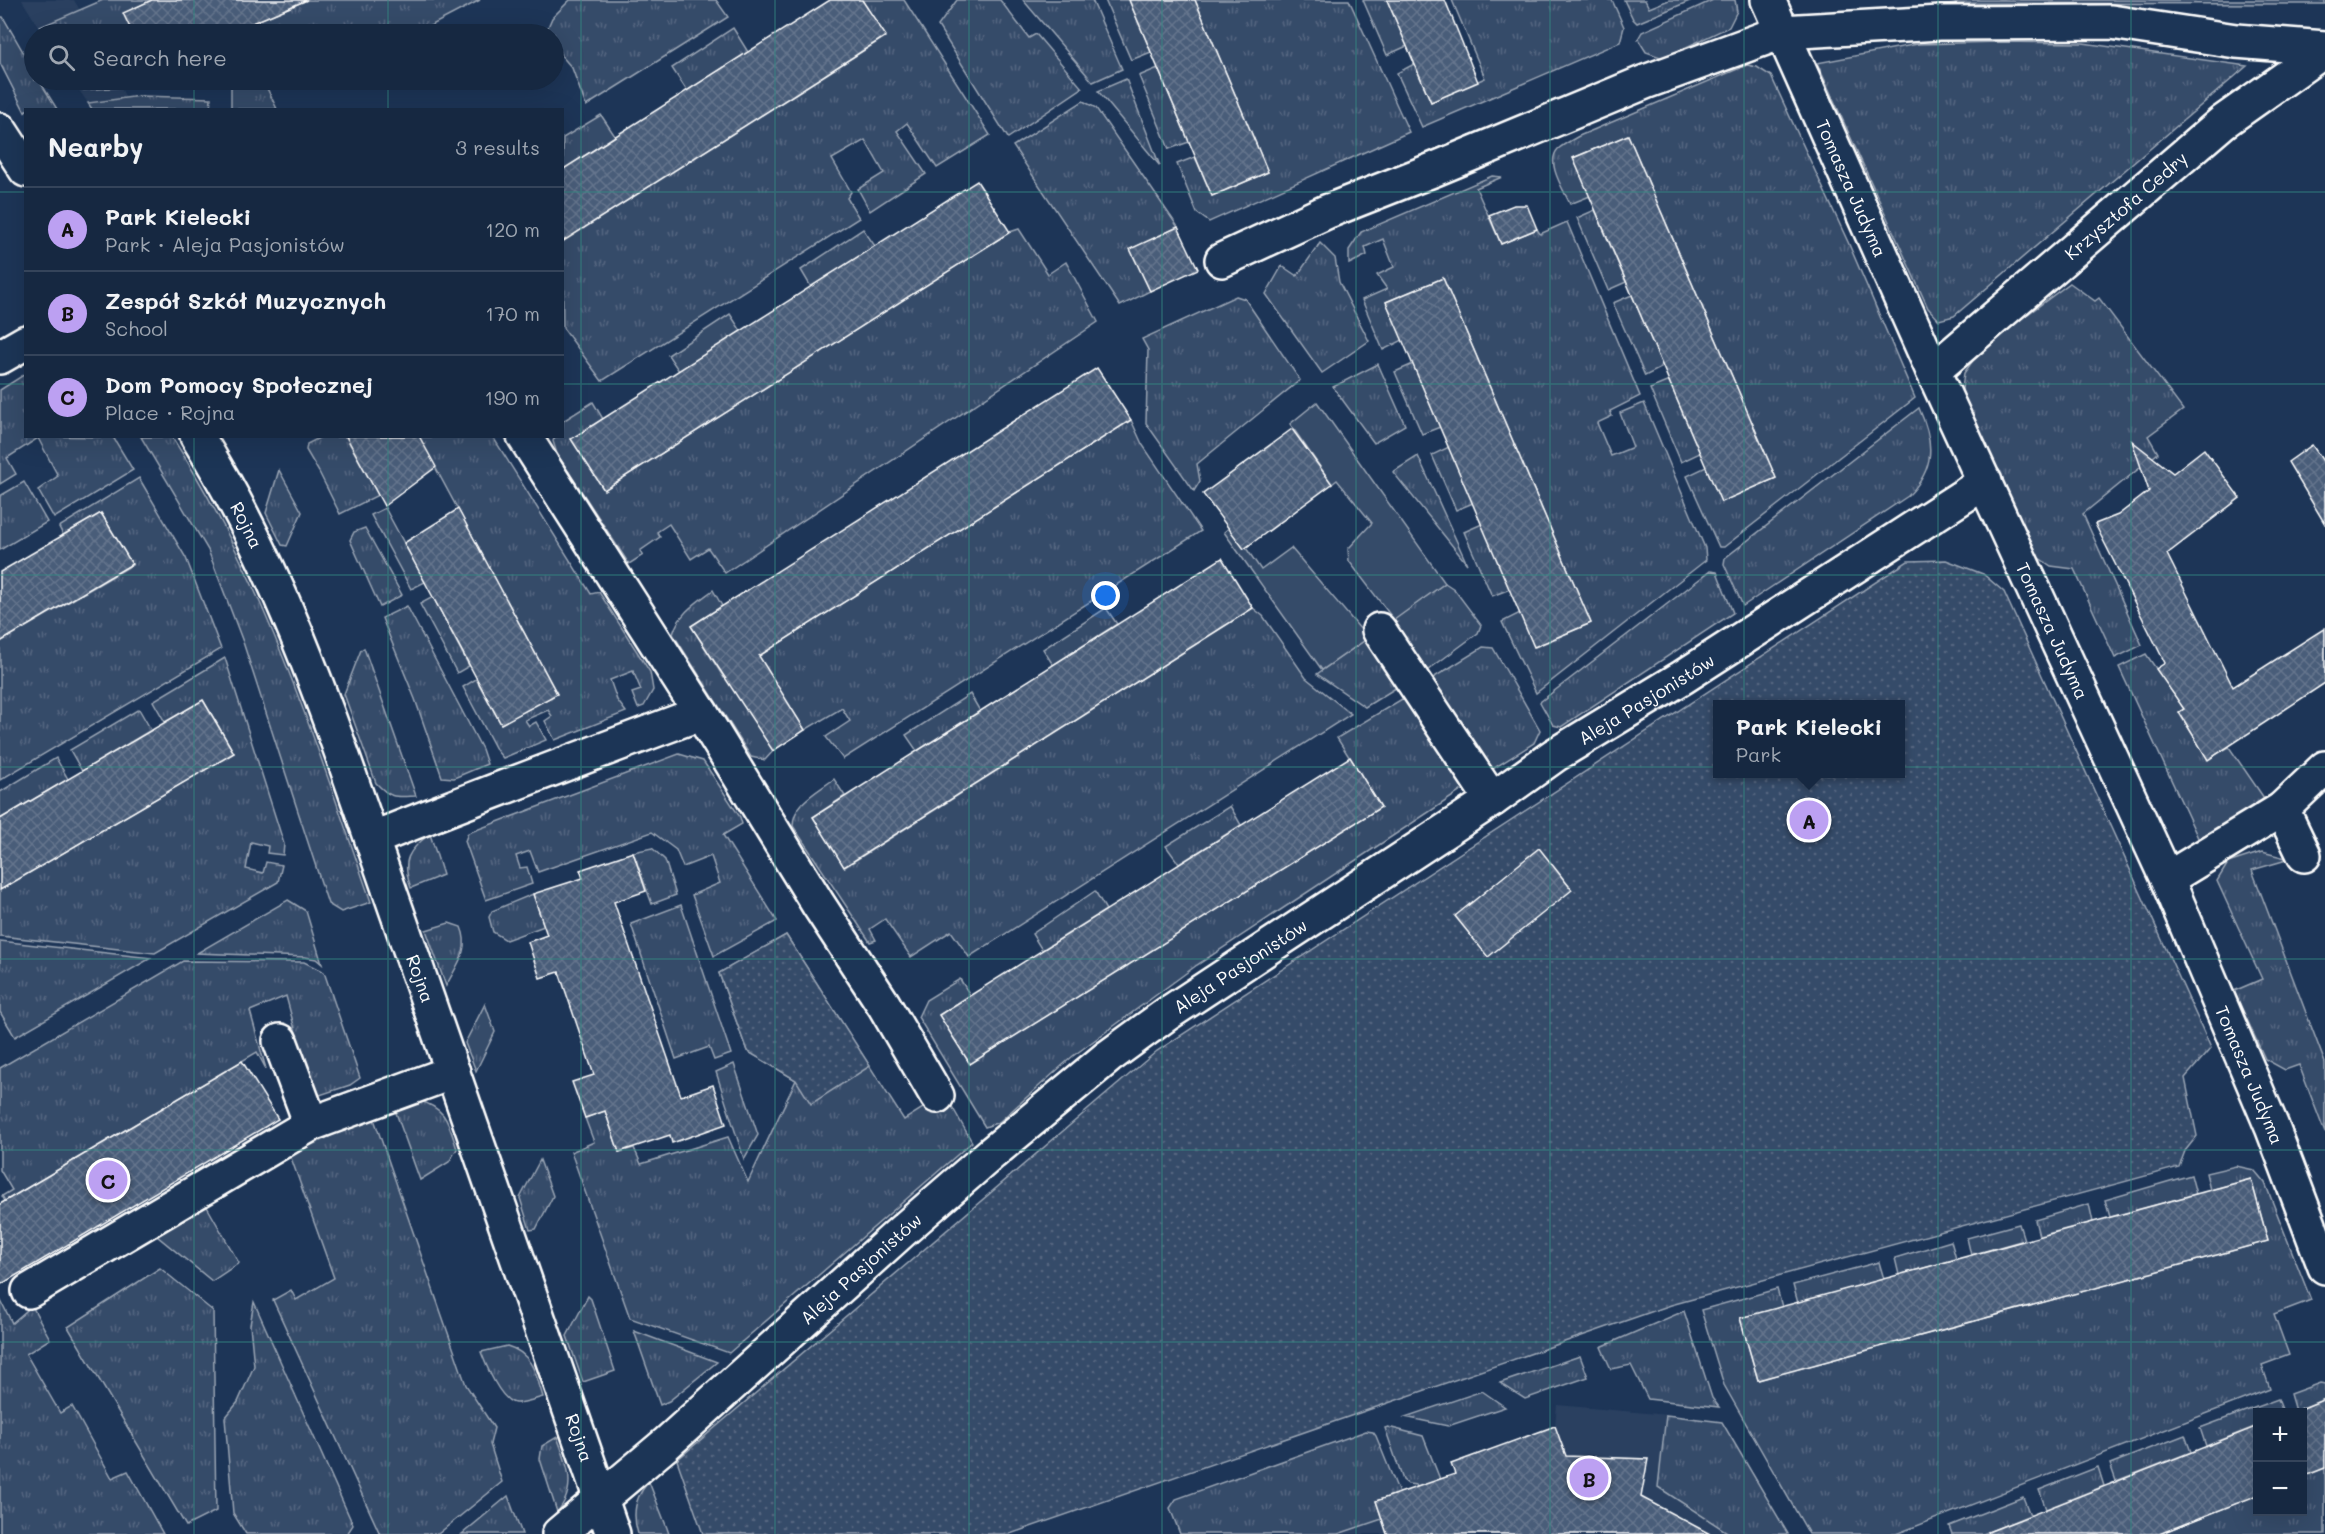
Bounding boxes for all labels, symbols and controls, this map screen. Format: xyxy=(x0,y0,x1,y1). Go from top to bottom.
search box xyxy=(24,24,564,90)
icon: search xyxy=(45,41,78,74)
text: Search here xyxy=(93,43,227,72)
street label: Tomasza Judyma xyxy=(1811,116,1893,261)
text: Nearby xyxy=(48,130,143,164)
text: 3 results xyxy=(455,134,540,160)
street label: Krzysztofa Cedry xyxy=(2059,146,2192,265)
text: Park Kielecki xyxy=(105,202,251,231)
text: A xyxy=(61,216,74,242)
text: 120 m xyxy=(485,216,540,242)
text: Park · Aleja Pasjonistów xyxy=(105,231,345,257)
text: Zespół Szkół Muzycznych xyxy=(105,286,386,315)
text: B xyxy=(61,300,74,326)
text: 170 m xyxy=(485,300,540,326)
text: School xyxy=(105,315,168,341)
text: Dom Pomocy Społecznej xyxy=(105,370,373,399)
text: C xyxy=(60,384,75,410)
text: 190 m xyxy=(485,384,540,410)
text: Place · Rojna xyxy=(105,399,235,425)
street label: Rojna xyxy=(225,497,269,552)
street label: Tomasza Judyma xyxy=(2011,558,2095,703)
your location xyxy=(1091,581,1120,610)
street label: Aleja Pasjonistów xyxy=(1574,648,1719,750)
popup xyxy=(1713,700,1905,778)
text: Park Kielecki xyxy=(1736,712,1882,741)
text: Park xyxy=(1736,741,1781,767)
pin: A xyxy=(1790,798,1828,842)
street label: Aleja Pasjonistów xyxy=(1169,913,1312,1019)
street label: Rojna xyxy=(401,951,440,1006)
street label: Tomasza Judyma xyxy=(2210,1002,2289,1148)
pin: C xyxy=(88,1158,128,1202)
street label: Aleja Pasjonistów xyxy=(795,1207,927,1329)
map controls xyxy=(2253,1408,2307,1516)
button: + xyxy=(2253,1408,2307,1462)
street label: Rojna xyxy=(560,1410,599,1465)
pin: B xyxy=(1570,1456,1608,1500)
button: − xyxy=(2253,1462,2307,1516)

